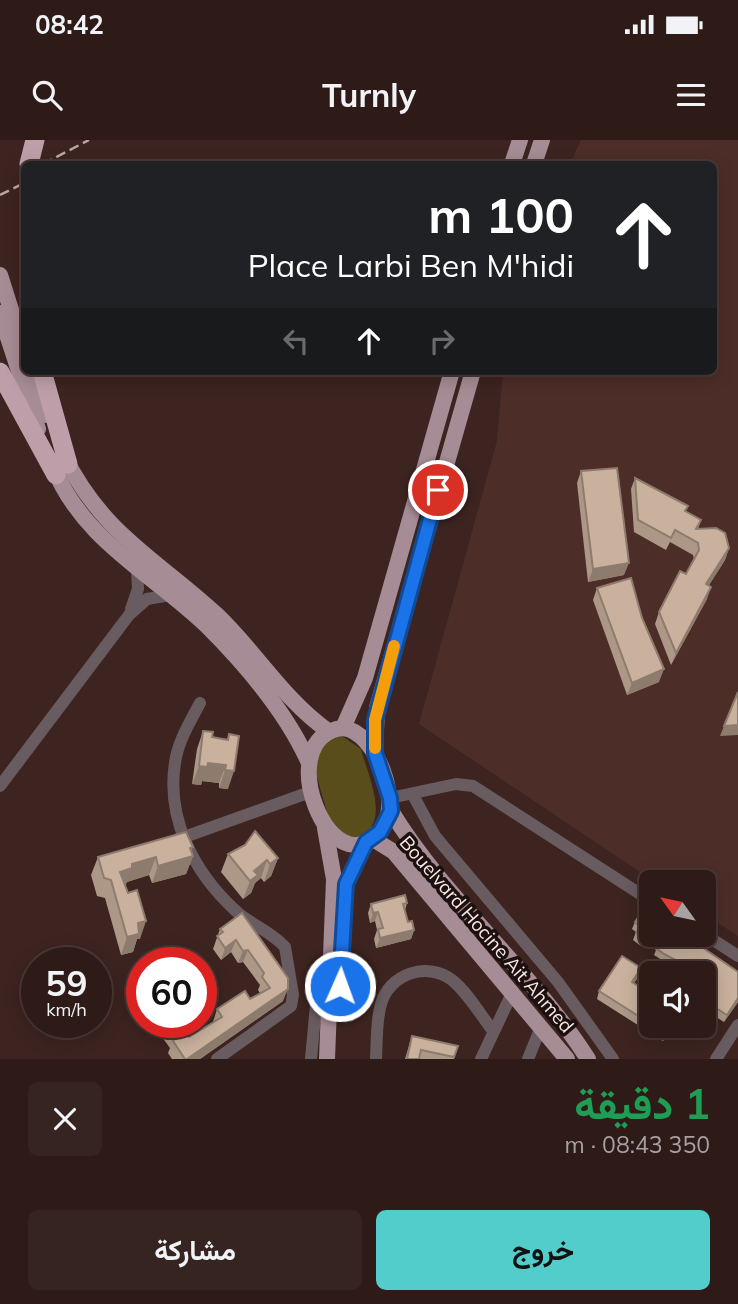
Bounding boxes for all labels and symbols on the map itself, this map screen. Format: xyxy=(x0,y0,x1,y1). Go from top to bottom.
pin xyxy=(408,460,468,520)
street label: Bouelvard Hocine Ait Ahmed xyxy=(395,831,579,1037)
north arrow xyxy=(639,870,716,947)
speed limit sign: 60 xyxy=(126,947,217,1038)
position arrow xyxy=(303,949,377,1023)

